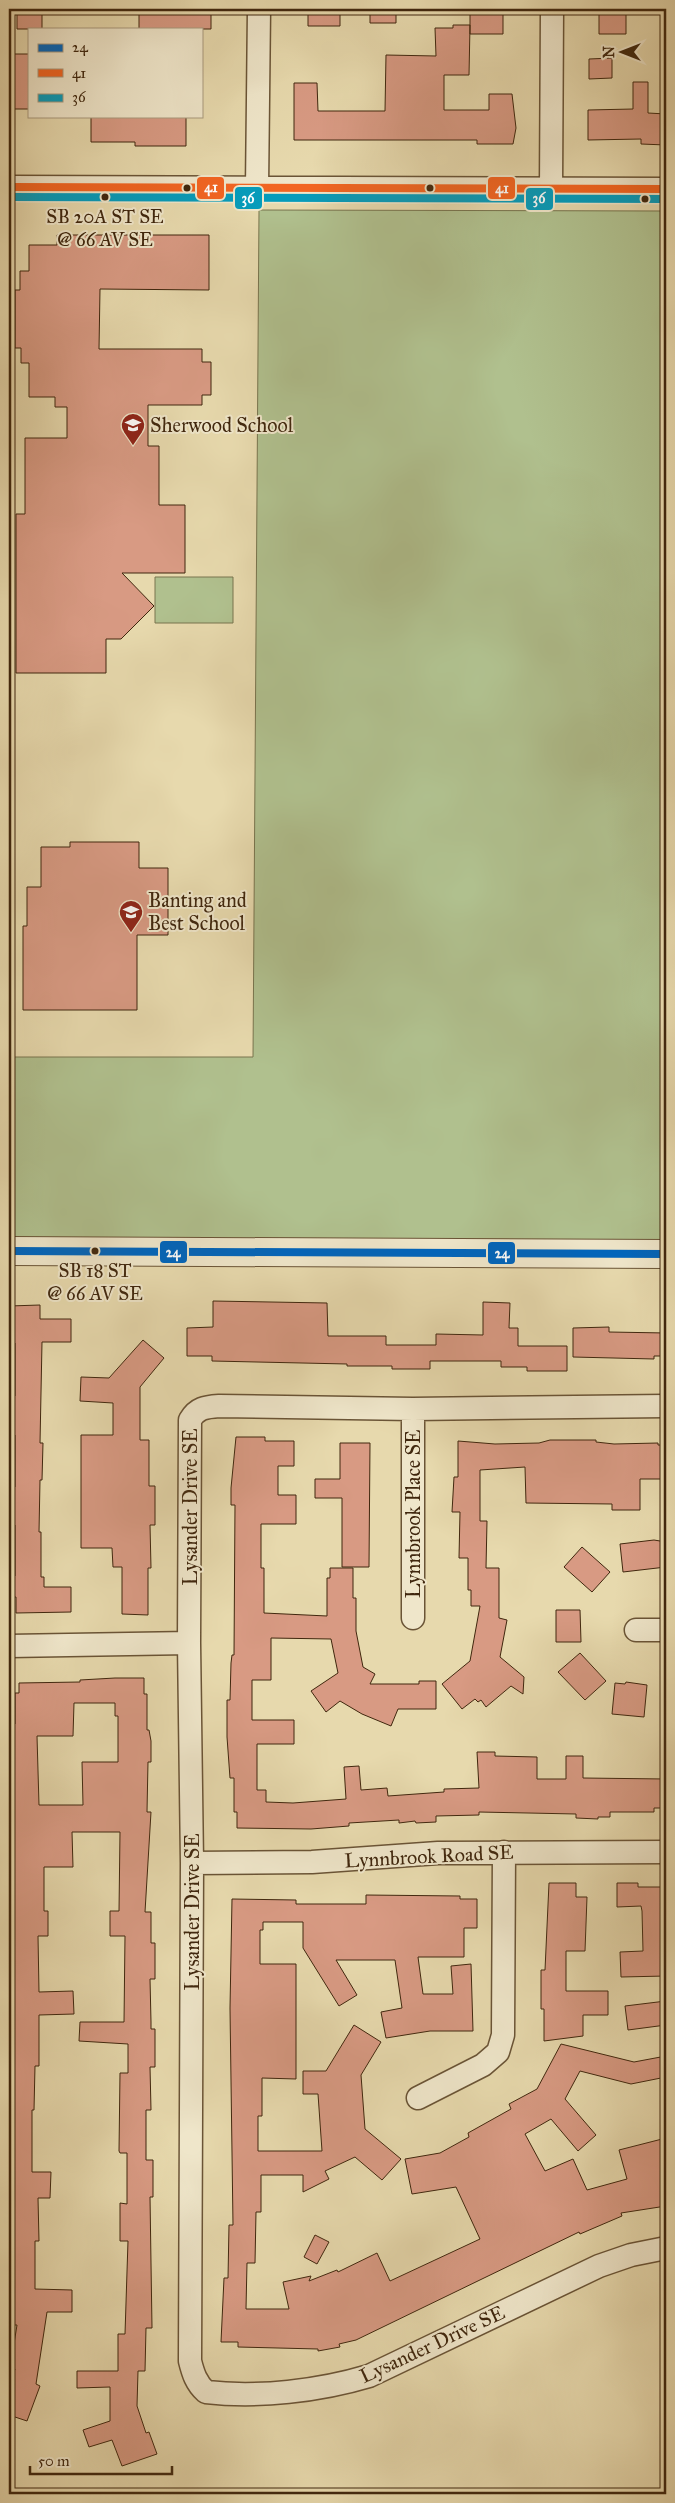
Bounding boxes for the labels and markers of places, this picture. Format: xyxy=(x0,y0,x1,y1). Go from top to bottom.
unlabelled marker xyxy=(182,183,192,193)
unlabelled marker xyxy=(425,183,435,193)
marker: SB 20A ST SE @ 66 AV SE xyxy=(100,192,110,202)
unlabelled marker xyxy=(640,194,650,204)
place label: SB 20A ST SE @ 66 AV SE xyxy=(46,205,164,251)
school or university icon: Sherwood School xyxy=(120,412,146,446)
place label: Sherwood School xyxy=(150,413,294,437)
place label: Banting and Best School xyxy=(148,888,247,935)
school or university icon: Banting and Best School xyxy=(118,899,144,933)
marker: SB 18 ST @ 66 AV SE xyxy=(90,1246,100,1256)
place label: SB 18 ST @ 66 AV SE xyxy=(47,1259,143,1305)

